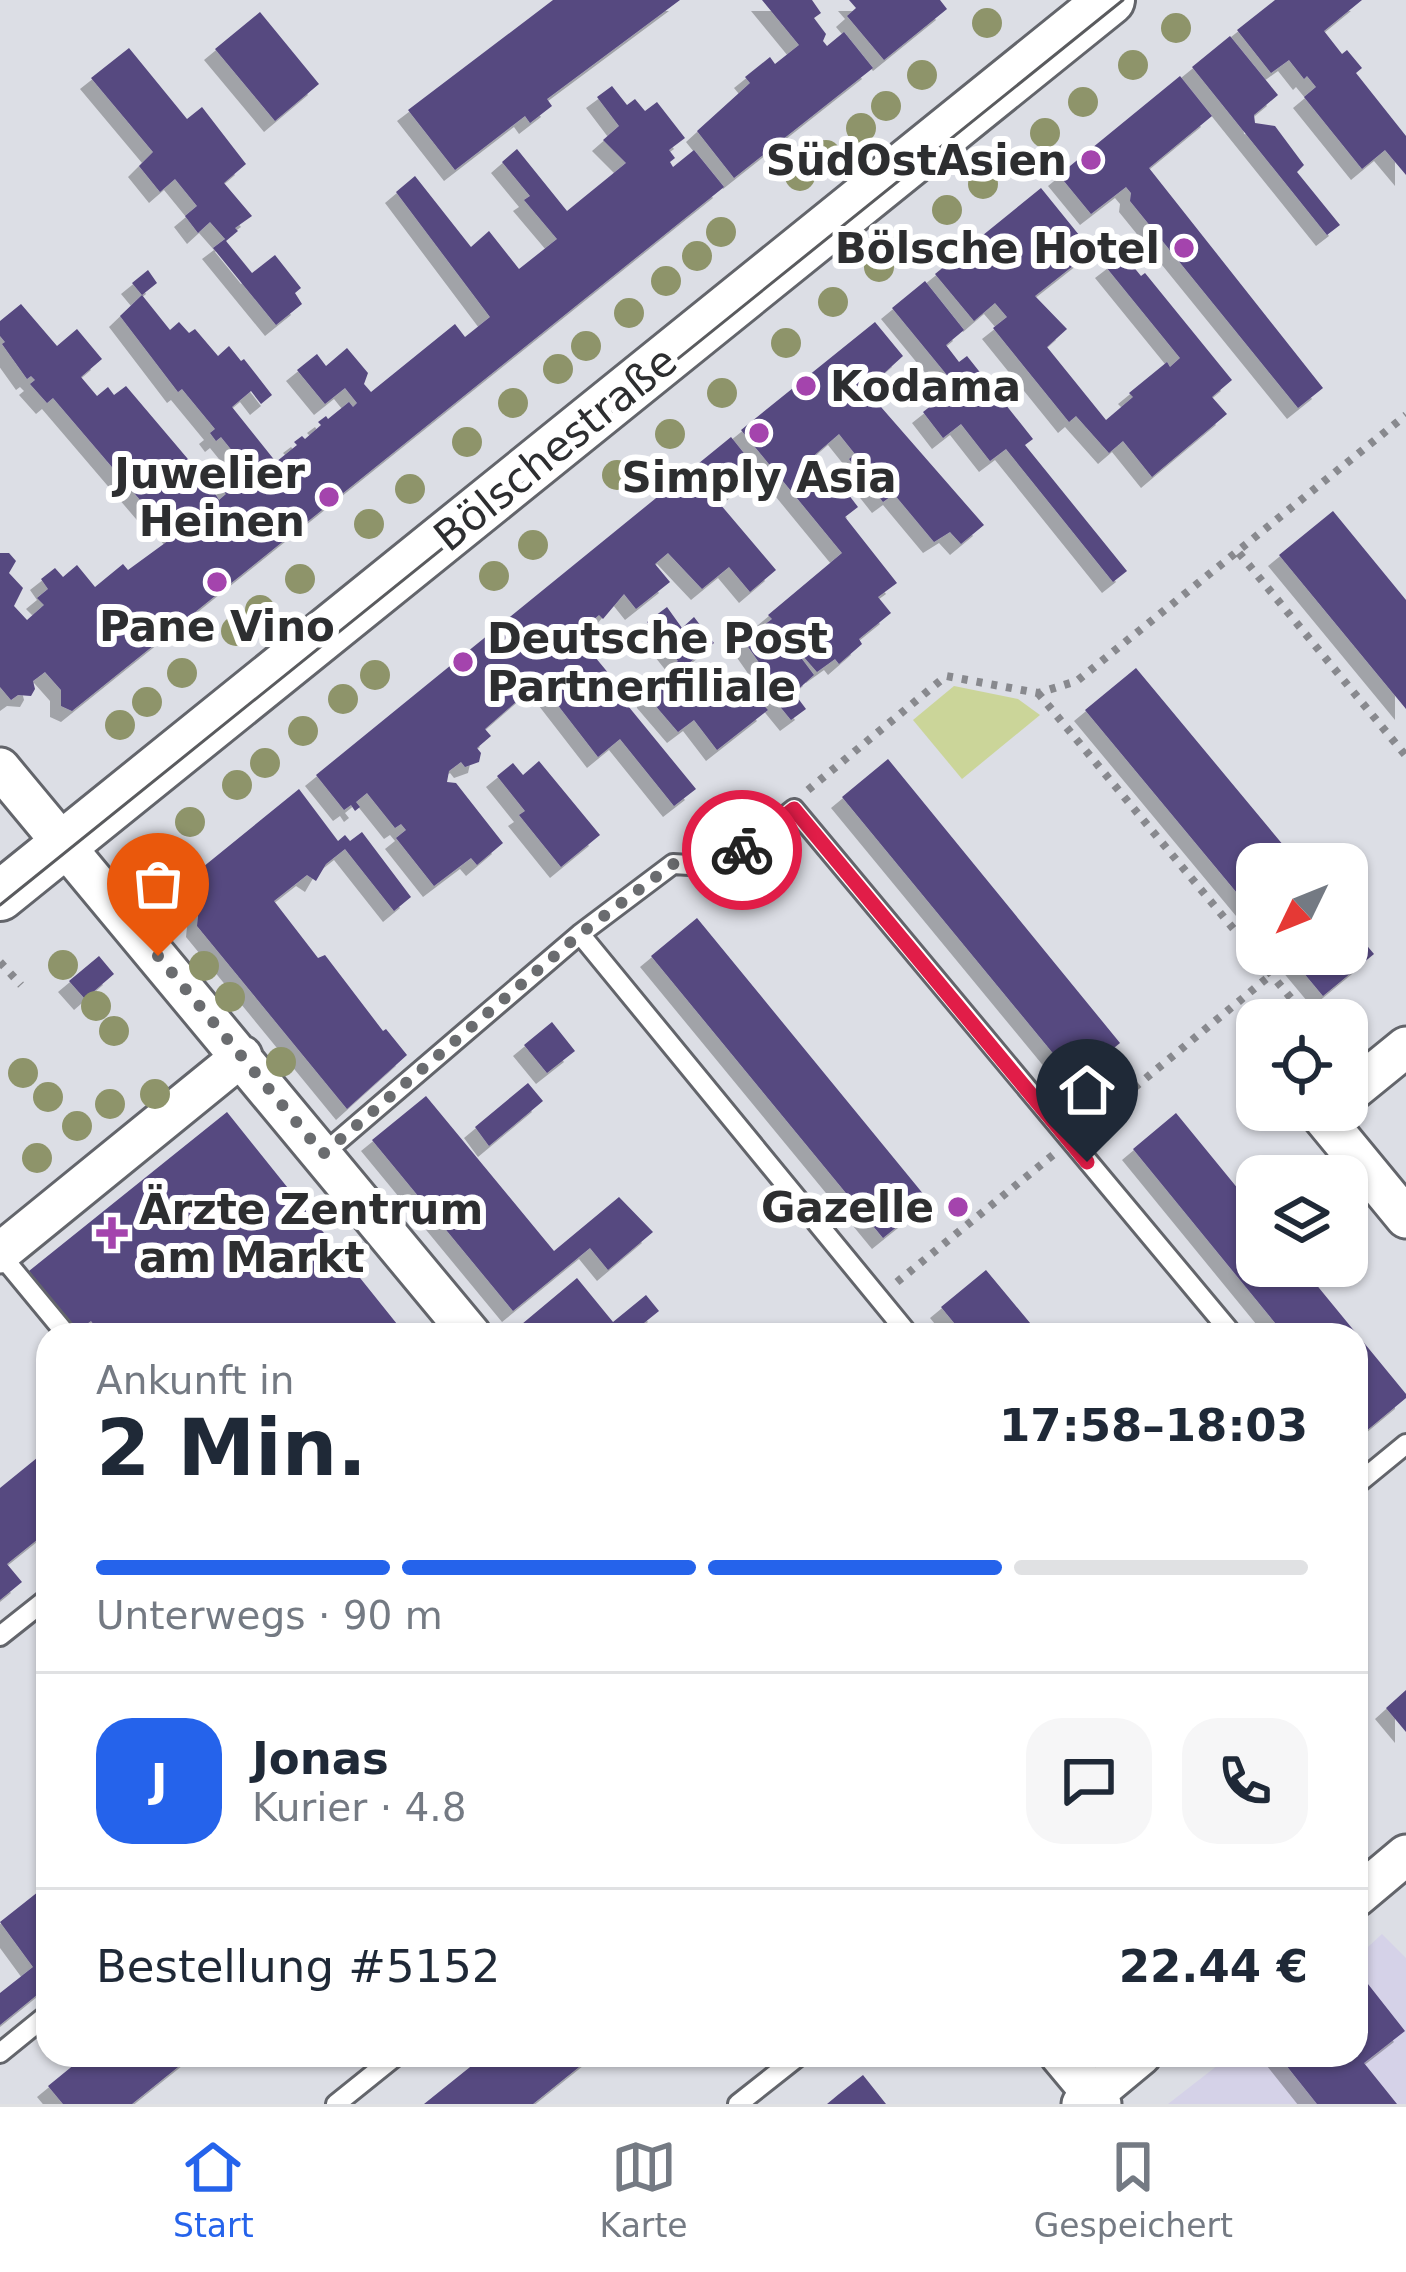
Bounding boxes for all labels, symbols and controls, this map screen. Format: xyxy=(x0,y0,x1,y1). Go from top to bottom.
place label: SüdOstAsien xyxy=(766,136,1067,185)
marker: SüdOstAsien xyxy=(1078,147,1104,173)
place label: Bölsche Hotel xyxy=(835,224,1160,273)
marker: Bölsche Hotel xyxy=(1171,235,1197,261)
street label: Bölschestraße xyxy=(424,336,686,561)
place label: Kodama xyxy=(830,362,1021,411)
marker: Kodama xyxy=(793,373,819,399)
marker: Simply Asia xyxy=(746,420,772,446)
place label: Juwelier Heinen xyxy=(111,449,305,546)
place label: Simply Asia xyxy=(621,453,897,502)
marker: Juwelier Heinen xyxy=(316,484,342,510)
marker: Pane Vino xyxy=(204,569,230,595)
place label: Pane Vino xyxy=(99,602,335,651)
place label: Deutsche Post Partnerfiliale xyxy=(487,614,828,711)
marker: Deutsche Post Partnerfiliale xyxy=(450,649,476,675)
courier xyxy=(682,790,802,910)
icon: bike xyxy=(709,817,775,883)
pin xyxy=(107,833,209,956)
north arrow xyxy=(1236,843,1368,975)
map controls xyxy=(1236,843,1368,1287)
icon: bag xyxy=(125,851,191,917)
button: locate xyxy=(1236,999,1368,1131)
pin xyxy=(1036,1039,1138,1162)
icon: home xyxy=(1054,1057,1120,1123)
button: layers xyxy=(1236,1155,1368,1287)
place label: Gazelle xyxy=(761,1183,934,1232)
place label: Ärzte Zentrum am Markt xyxy=(139,1184,483,1282)
marker: Gazelle xyxy=(945,1194,971,1220)
marker: Ärzte Zentrum am Markt xyxy=(96,1217,128,1249)
text: Ankunft in xyxy=(96,1358,295,1403)
text: 17:58–18:03 xyxy=(999,1399,1308,1452)
text: 2 Min. xyxy=(96,1403,367,1493)
text: Unterwegs · 90 m xyxy=(96,1593,443,1638)
button: chat xyxy=(1026,1718,1152,1844)
button: phone xyxy=(1182,1718,1308,1844)
text: Jonas xyxy=(252,1732,389,1785)
text: J xyxy=(151,1754,167,1807)
text: Kurier · 4.8 xyxy=(252,1785,466,1830)
text: Bestellung #5152 xyxy=(96,1940,500,1993)
text: 22.44 € xyxy=(1119,1940,1308,1993)
tab: Start xyxy=(173,2134,254,2245)
tab: Karte xyxy=(600,2134,688,2245)
tab: Gespeichert xyxy=(1034,2134,1233,2245)

